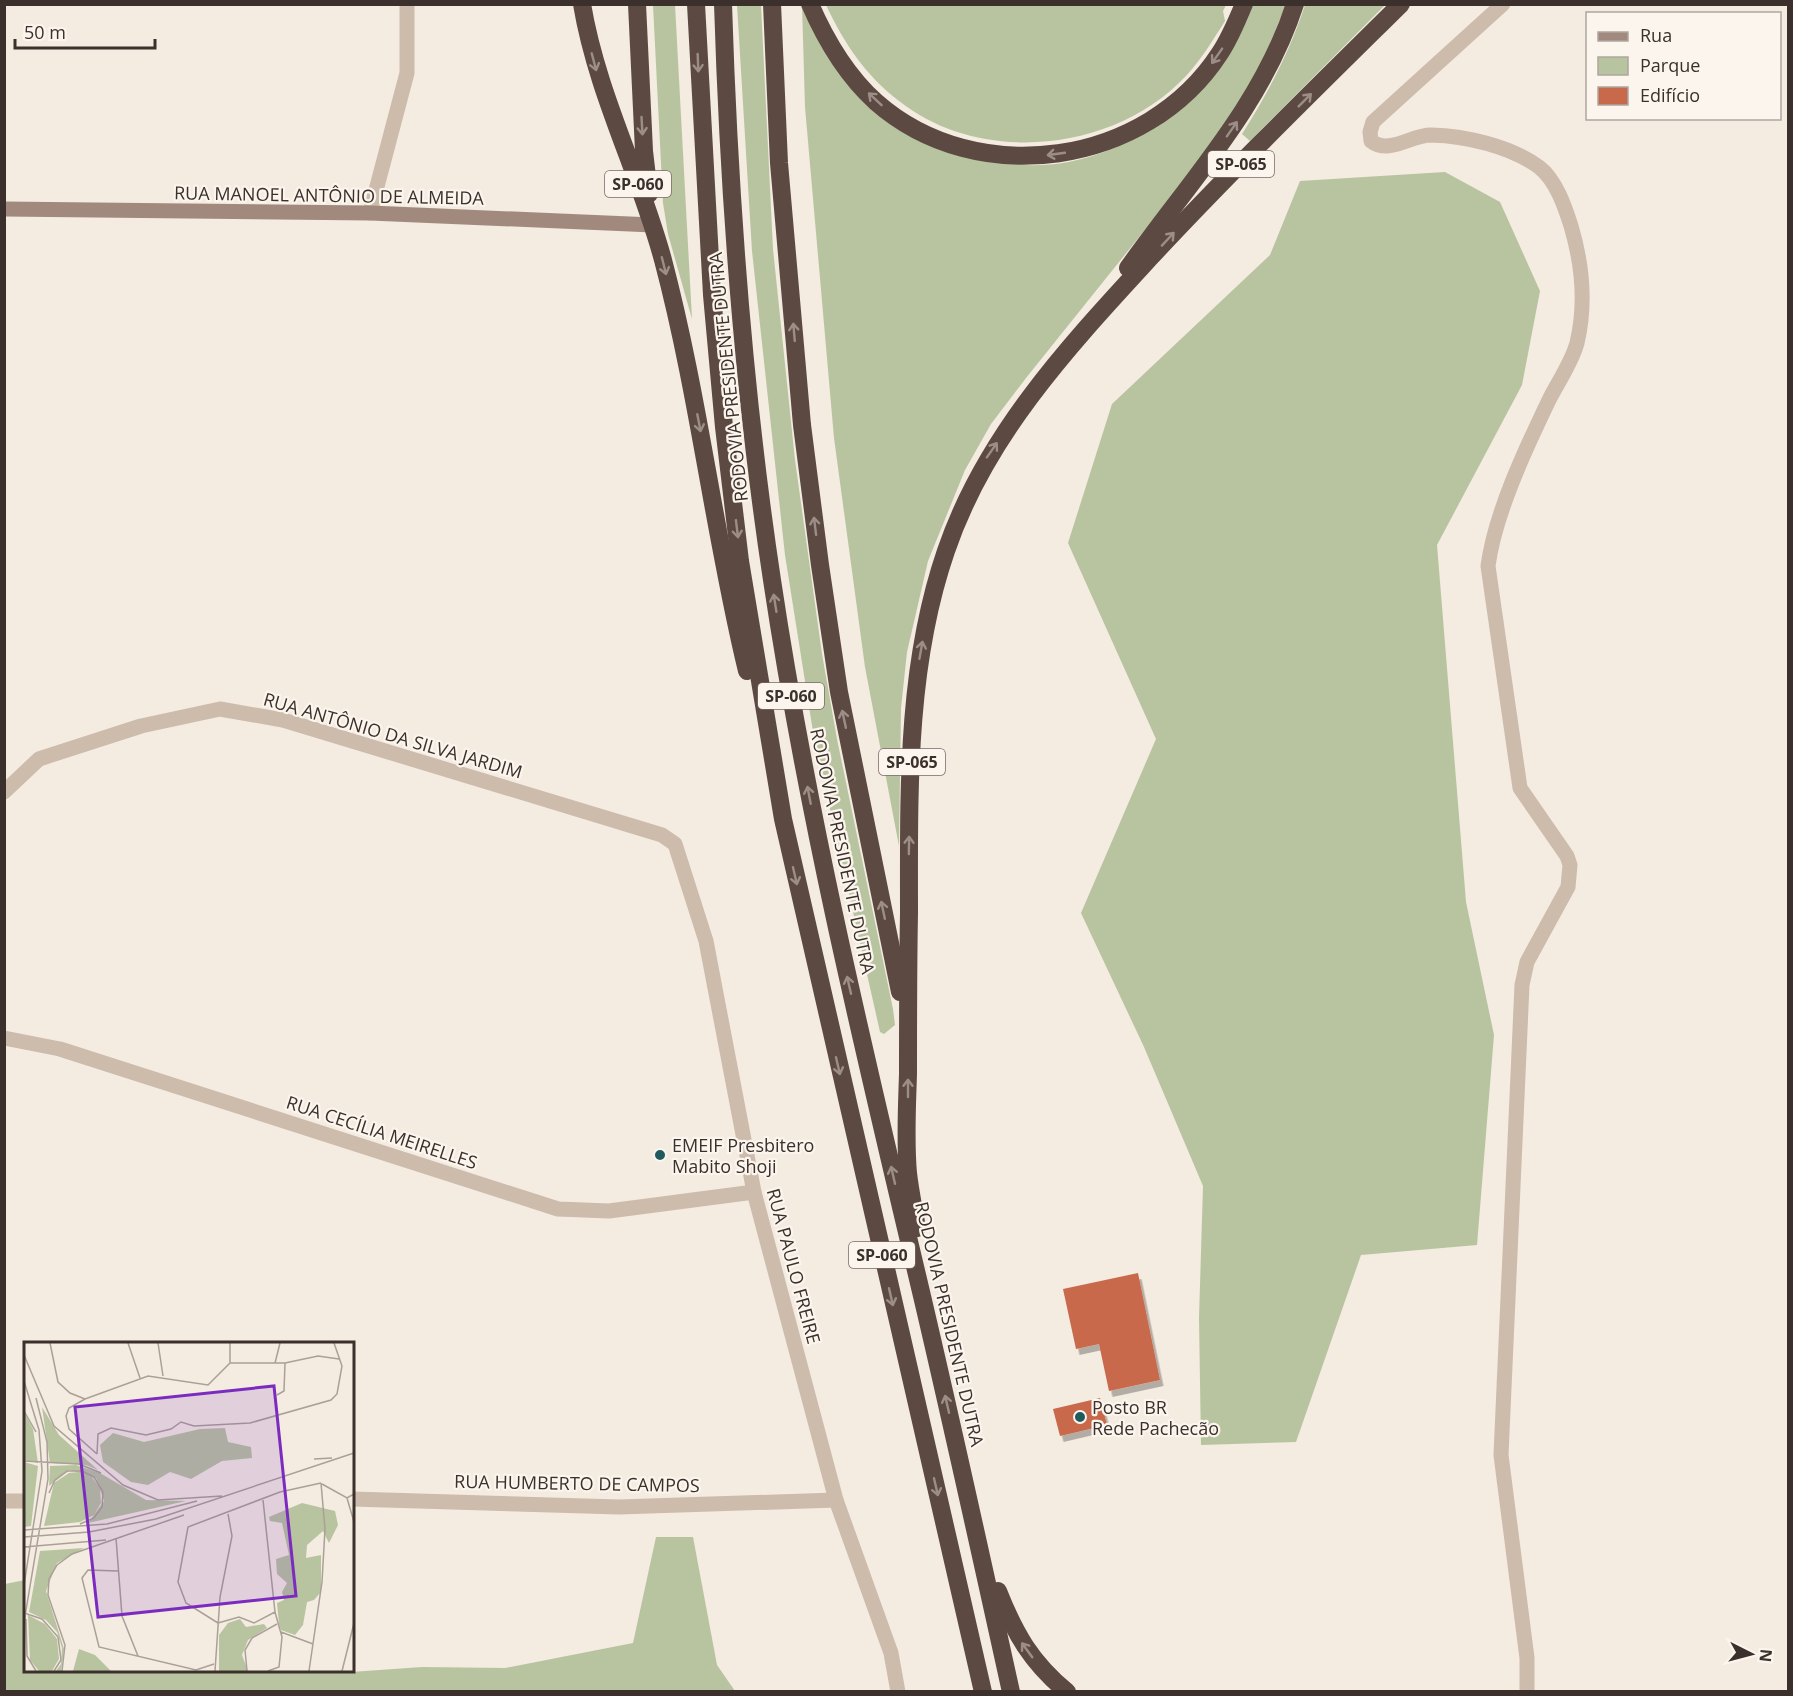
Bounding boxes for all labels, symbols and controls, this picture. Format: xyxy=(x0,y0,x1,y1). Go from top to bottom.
scale bar xyxy=(15,12,154,50)
legend xyxy=(1586,12,1781,120)
text: 50 m xyxy=(24,20,66,44)
text: Rua xyxy=(1640,23,1672,47)
one-way arrow xyxy=(1211,48,1223,64)
one-way arrow xyxy=(589,52,601,71)
one-way arrow xyxy=(692,52,703,72)
text: Parque xyxy=(1640,53,1700,77)
text: Edifício xyxy=(1640,83,1700,107)
one-way arrow xyxy=(868,92,883,106)
one-way arrow xyxy=(1297,92,1312,107)
one-way arrow xyxy=(637,115,648,135)
one-way arrow xyxy=(1226,121,1238,138)
one-way arrow xyxy=(1046,149,1066,160)
road number: SP-065 xyxy=(1208,151,1274,177)
road number: SP-060 xyxy=(605,171,671,197)
street label: RUA MANOEL ANTÔNIO DE ALMEIDA xyxy=(174,180,485,210)
one-way arrow xyxy=(1161,232,1175,247)
street label: RODOVIA PRESIDENTE DUTRA xyxy=(703,251,753,503)
one-way arrow xyxy=(659,256,671,275)
one-way arrow xyxy=(788,323,799,343)
one-way arrow xyxy=(694,413,705,432)
one-way arrow xyxy=(986,443,998,459)
one-way arrow xyxy=(809,517,820,537)
one-way arrow xyxy=(731,519,742,539)
one-way arrow xyxy=(770,593,781,613)
one-way arrow xyxy=(916,641,927,660)
road number: SP-060 xyxy=(758,683,824,709)
street label: RUA ANTÔNIO DA SILVA JARDIM xyxy=(261,687,525,783)
one-way arrow xyxy=(838,710,849,729)
street label: RODOVIA PRESIDENTE DUTRA xyxy=(805,726,881,977)
road number: SP-065 xyxy=(879,749,945,775)
one-way arrow xyxy=(803,785,814,805)
one-way arrow xyxy=(903,835,915,855)
one-way arrow xyxy=(790,866,802,885)
one-way arrow xyxy=(877,901,889,920)
one-way arrow xyxy=(843,976,855,995)
one-way arrow xyxy=(833,1056,845,1075)
one-way arrow xyxy=(902,1079,914,1099)
street label: RUA CECÍLIA MEIRELLES xyxy=(283,1090,481,1174)
place label: EMEIF Presbitero Mabito Shoji xyxy=(672,1133,814,1178)
marker: EMEIF Presbitero Mabito Shoji xyxy=(653,1148,667,1162)
one-way arrow xyxy=(887,1166,899,1185)
street label: RUA PAULO FREIRE xyxy=(762,1186,826,1346)
street label: RODOVIA PRESIDENTE DUTRA xyxy=(910,1199,990,1449)
road number: SP-060 xyxy=(849,1242,915,1268)
one-way arrow xyxy=(886,1287,898,1306)
inset map xyxy=(24,1342,354,1672)
one-way arrow xyxy=(941,1395,952,1414)
place label: Posto BR Rede Pachecão xyxy=(1092,1395,1219,1440)
marker: Posto BR Rede Pachecão xyxy=(1073,1410,1087,1424)
street label: RUA HUMBERTO DE CAMPOS xyxy=(454,1469,700,1497)
one-way arrow xyxy=(930,1477,942,1496)
north arrow xyxy=(1721,1624,1781,1684)
one-way arrow xyxy=(1021,1642,1033,1658)
text: N xyxy=(1754,1648,1778,1663)

